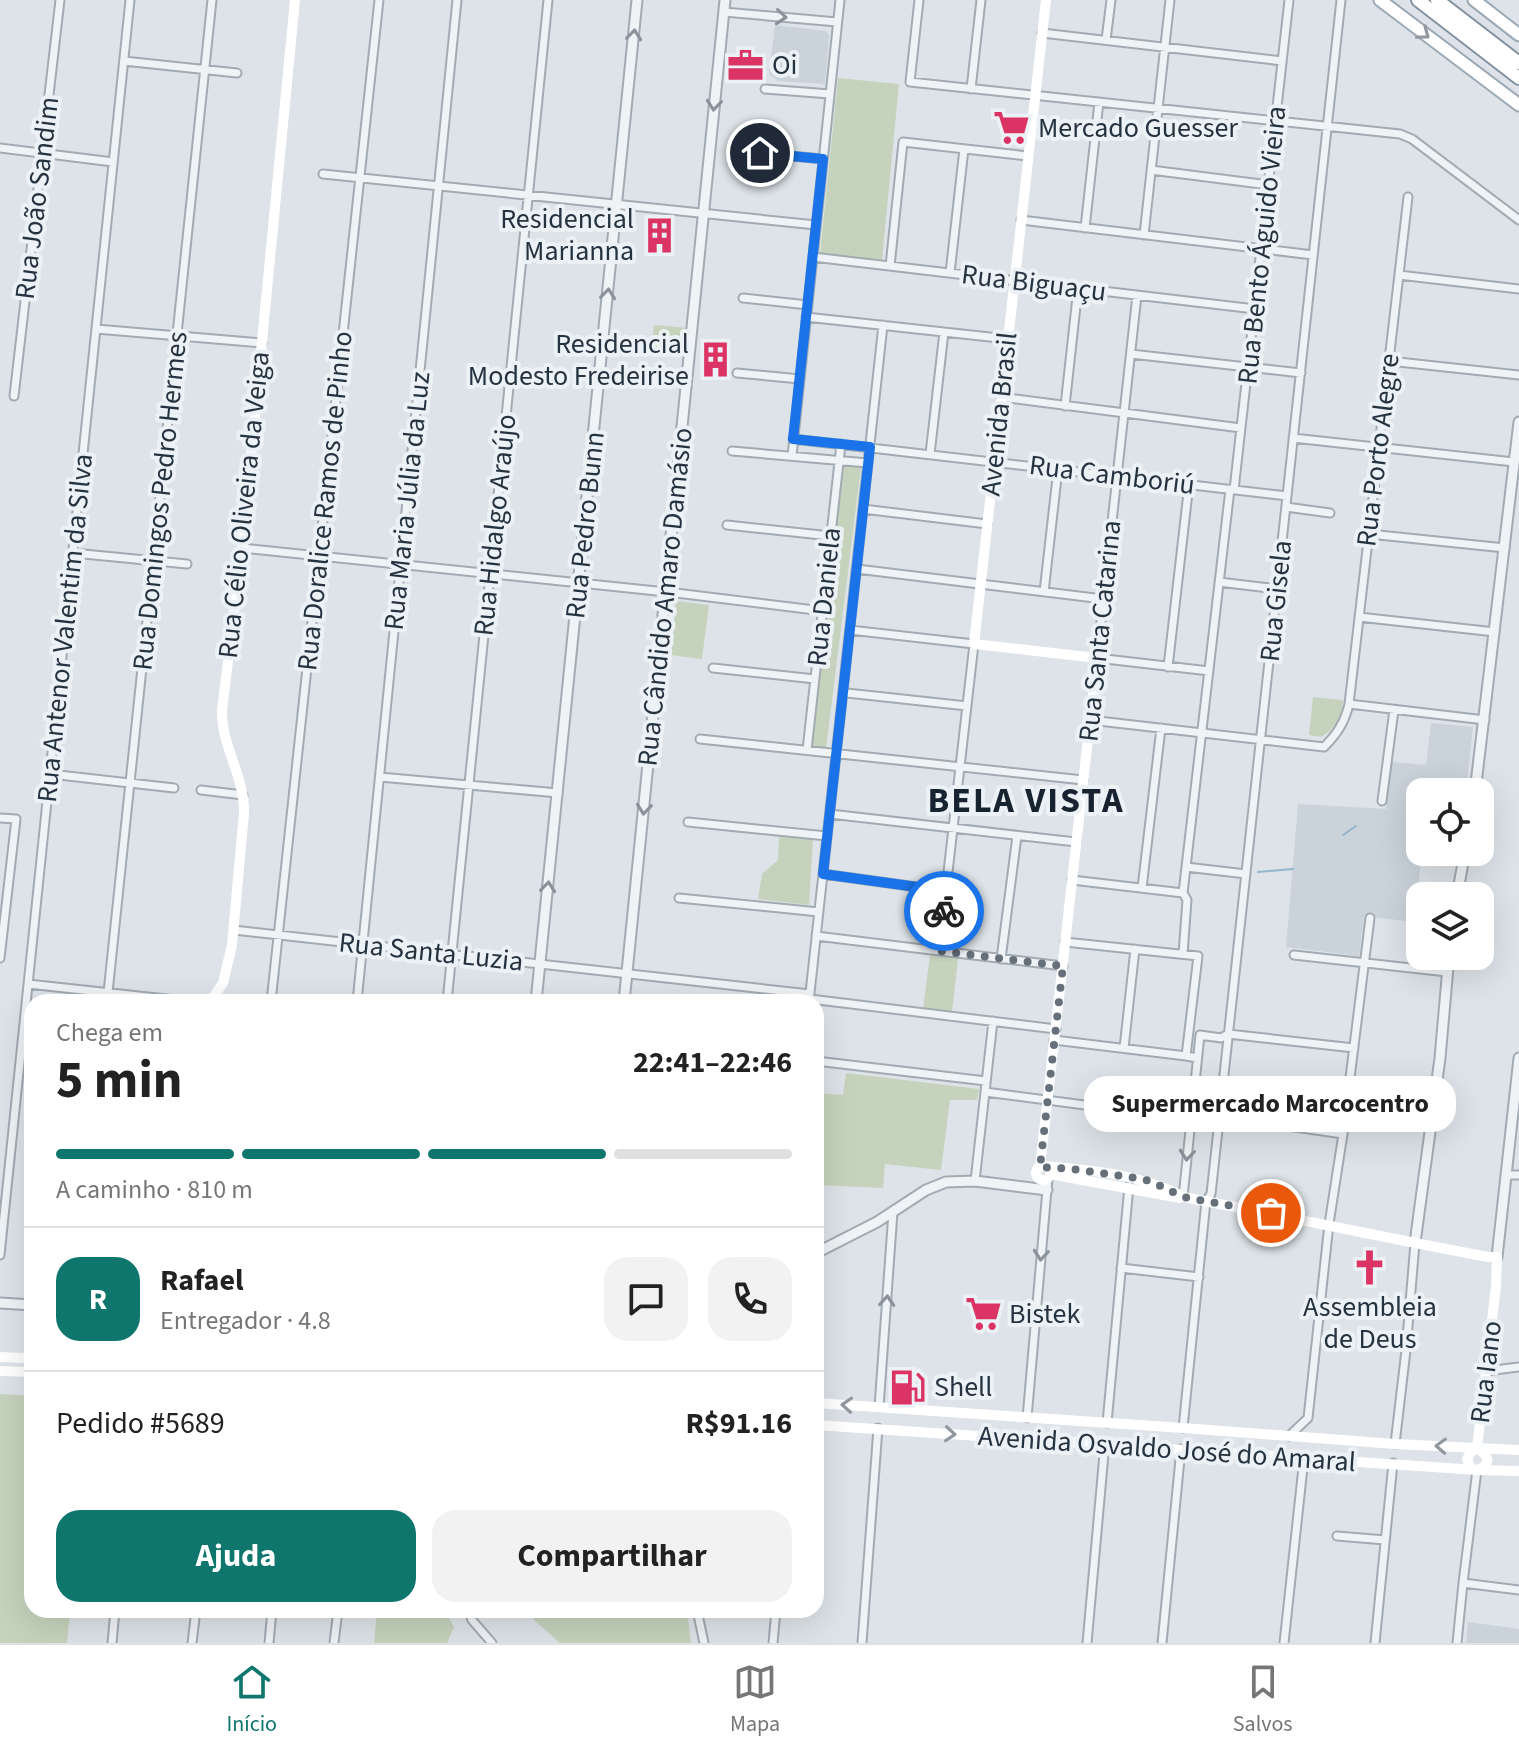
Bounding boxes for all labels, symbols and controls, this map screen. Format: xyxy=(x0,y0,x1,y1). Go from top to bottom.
one-way arrow xyxy=(775,8,788,25)
one-way arrow xyxy=(1415,24,1430,38)
one-way arrow xyxy=(625,28,642,41)
place label: Oi xyxy=(772,45,797,85)
office icon: Oi xyxy=(727,46,765,84)
street label: Rua João Sandim xyxy=(5,94,69,302)
one-way arrow xyxy=(706,99,723,112)
street label: Rua Bento Águido Vieira xyxy=(1228,104,1296,386)
place label: Mercado Guesser xyxy=(1038,108,1238,148)
supermarket icon: Mercado Guesser xyxy=(993,109,1031,147)
pin xyxy=(726,119,794,187)
icon: home xyxy=(738,131,782,175)
place label: Residencial Marianna xyxy=(500,199,634,271)
building icon: Residencial Marianna xyxy=(641,216,679,254)
street label: Rua Biguaçu xyxy=(959,254,1109,312)
one-way arrow xyxy=(599,287,616,300)
place label: Residencial Modesto Fredeirise xyxy=(468,324,689,396)
street label: Rua Doralice Ramos de Pinho xyxy=(287,329,363,673)
street label: Rua Domingos Pedro Hermes xyxy=(122,330,198,672)
street label: Avenida Brasil xyxy=(971,330,1027,498)
building icon: Residencial Modesto Fredeirise xyxy=(696,341,734,379)
street label: Rua Célio Oliveira da Veiga xyxy=(208,350,280,660)
street label: Rua Porto Alegre xyxy=(1346,351,1410,549)
street label: Rua Maria Júlia da Luz xyxy=(374,370,440,632)
street label: Rua Hidalgo Araújo xyxy=(463,412,527,638)
street label: Rua Cândido Amaro Damásio xyxy=(627,426,703,768)
street label: Rua Pedro Bunn xyxy=(555,429,615,621)
street label: Rua Camboriú xyxy=(1027,445,1197,505)
street label: Rua Antenor Valentim da Silva xyxy=(27,452,103,804)
street label: Rua Santa Catarina xyxy=(1068,518,1132,744)
street label: Rua Daniela xyxy=(797,526,851,668)
street label: Rua Gisela xyxy=(1250,538,1302,664)
district label: BELA VISTA xyxy=(927,775,1125,826)
map controls xyxy=(1406,778,1494,970)
button: locate xyxy=(1406,778,1494,866)
one-way arrow xyxy=(635,803,652,816)
courier xyxy=(904,871,984,951)
one-way arrow xyxy=(540,880,557,893)
button: layers xyxy=(1406,882,1494,970)
icon: bike xyxy=(922,889,966,933)
street label: Rua Santa Luzia xyxy=(337,922,525,982)
text: Chega em xyxy=(56,1014,163,1051)
text: 22:41–22:46 xyxy=(633,1041,792,1084)
text: 5 min xyxy=(56,1044,183,1118)
callout: Supermercado Marcocentro xyxy=(1085,1077,1457,1133)
text: Supermercado Marcocentro xyxy=(1111,1085,1429,1122)
one-way arrow xyxy=(1179,1149,1196,1162)
text: A caminho · 810 m xyxy=(56,1171,253,1208)
pin xyxy=(1237,1179,1305,1247)
icon: bag xyxy=(1249,1191,1293,1235)
church icon: Assembleia de Deus xyxy=(1351,1248,1389,1286)
one-way arrow xyxy=(1033,1249,1050,1262)
button: chat xyxy=(604,1257,688,1341)
button: phone xyxy=(708,1257,792,1341)
text: Rafael xyxy=(160,1259,244,1302)
text: R xyxy=(89,1278,107,1321)
place label: Assembleia de Deus xyxy=(1303,1287,1437,1359)
one-way arrow xyxy=(878,1294,895,1307)
place label: Bistek xyxy=(1009,1294,1080,1334)
supermarket icon: Bistek xyxy=(964,1295,1002,1333)
text: Entregador · 4.8 xyxy=(160,1302,331,1339)
street label: Rua Iano xyxy=(1460,1319,1512,1425)
place label: Shell xyxy=(934,1367,992,1407)
fuel station icon: Shell xyxy=(889,1368,927,1406)
one-way arrow xyxy=(840,1397,853,1414)
text: Pedido #5689 xyxy=(56,1402,225,1445)
text: R$91.16 xyxy=(685,1402,792,1445)
street label: Avenida Osvaldo José do Amaral xyxy=(977,1416,1357,1482)
one-way arrow xyxy=(944,1425,957,1442)
one-way arrow xyxy=(1434,1438,1447,1455)
button: Ajuda xyxy=(56,1510,416,1602)
button: Compartilhar xyxy=(432,1510,792,1602)
tab: Início xyxy=(226,1660,277,1740)
tab: Mapa xyxy=(730,1660,780,1740)
tab: Salvos xyxy=(1233,1660,1293,1740)

